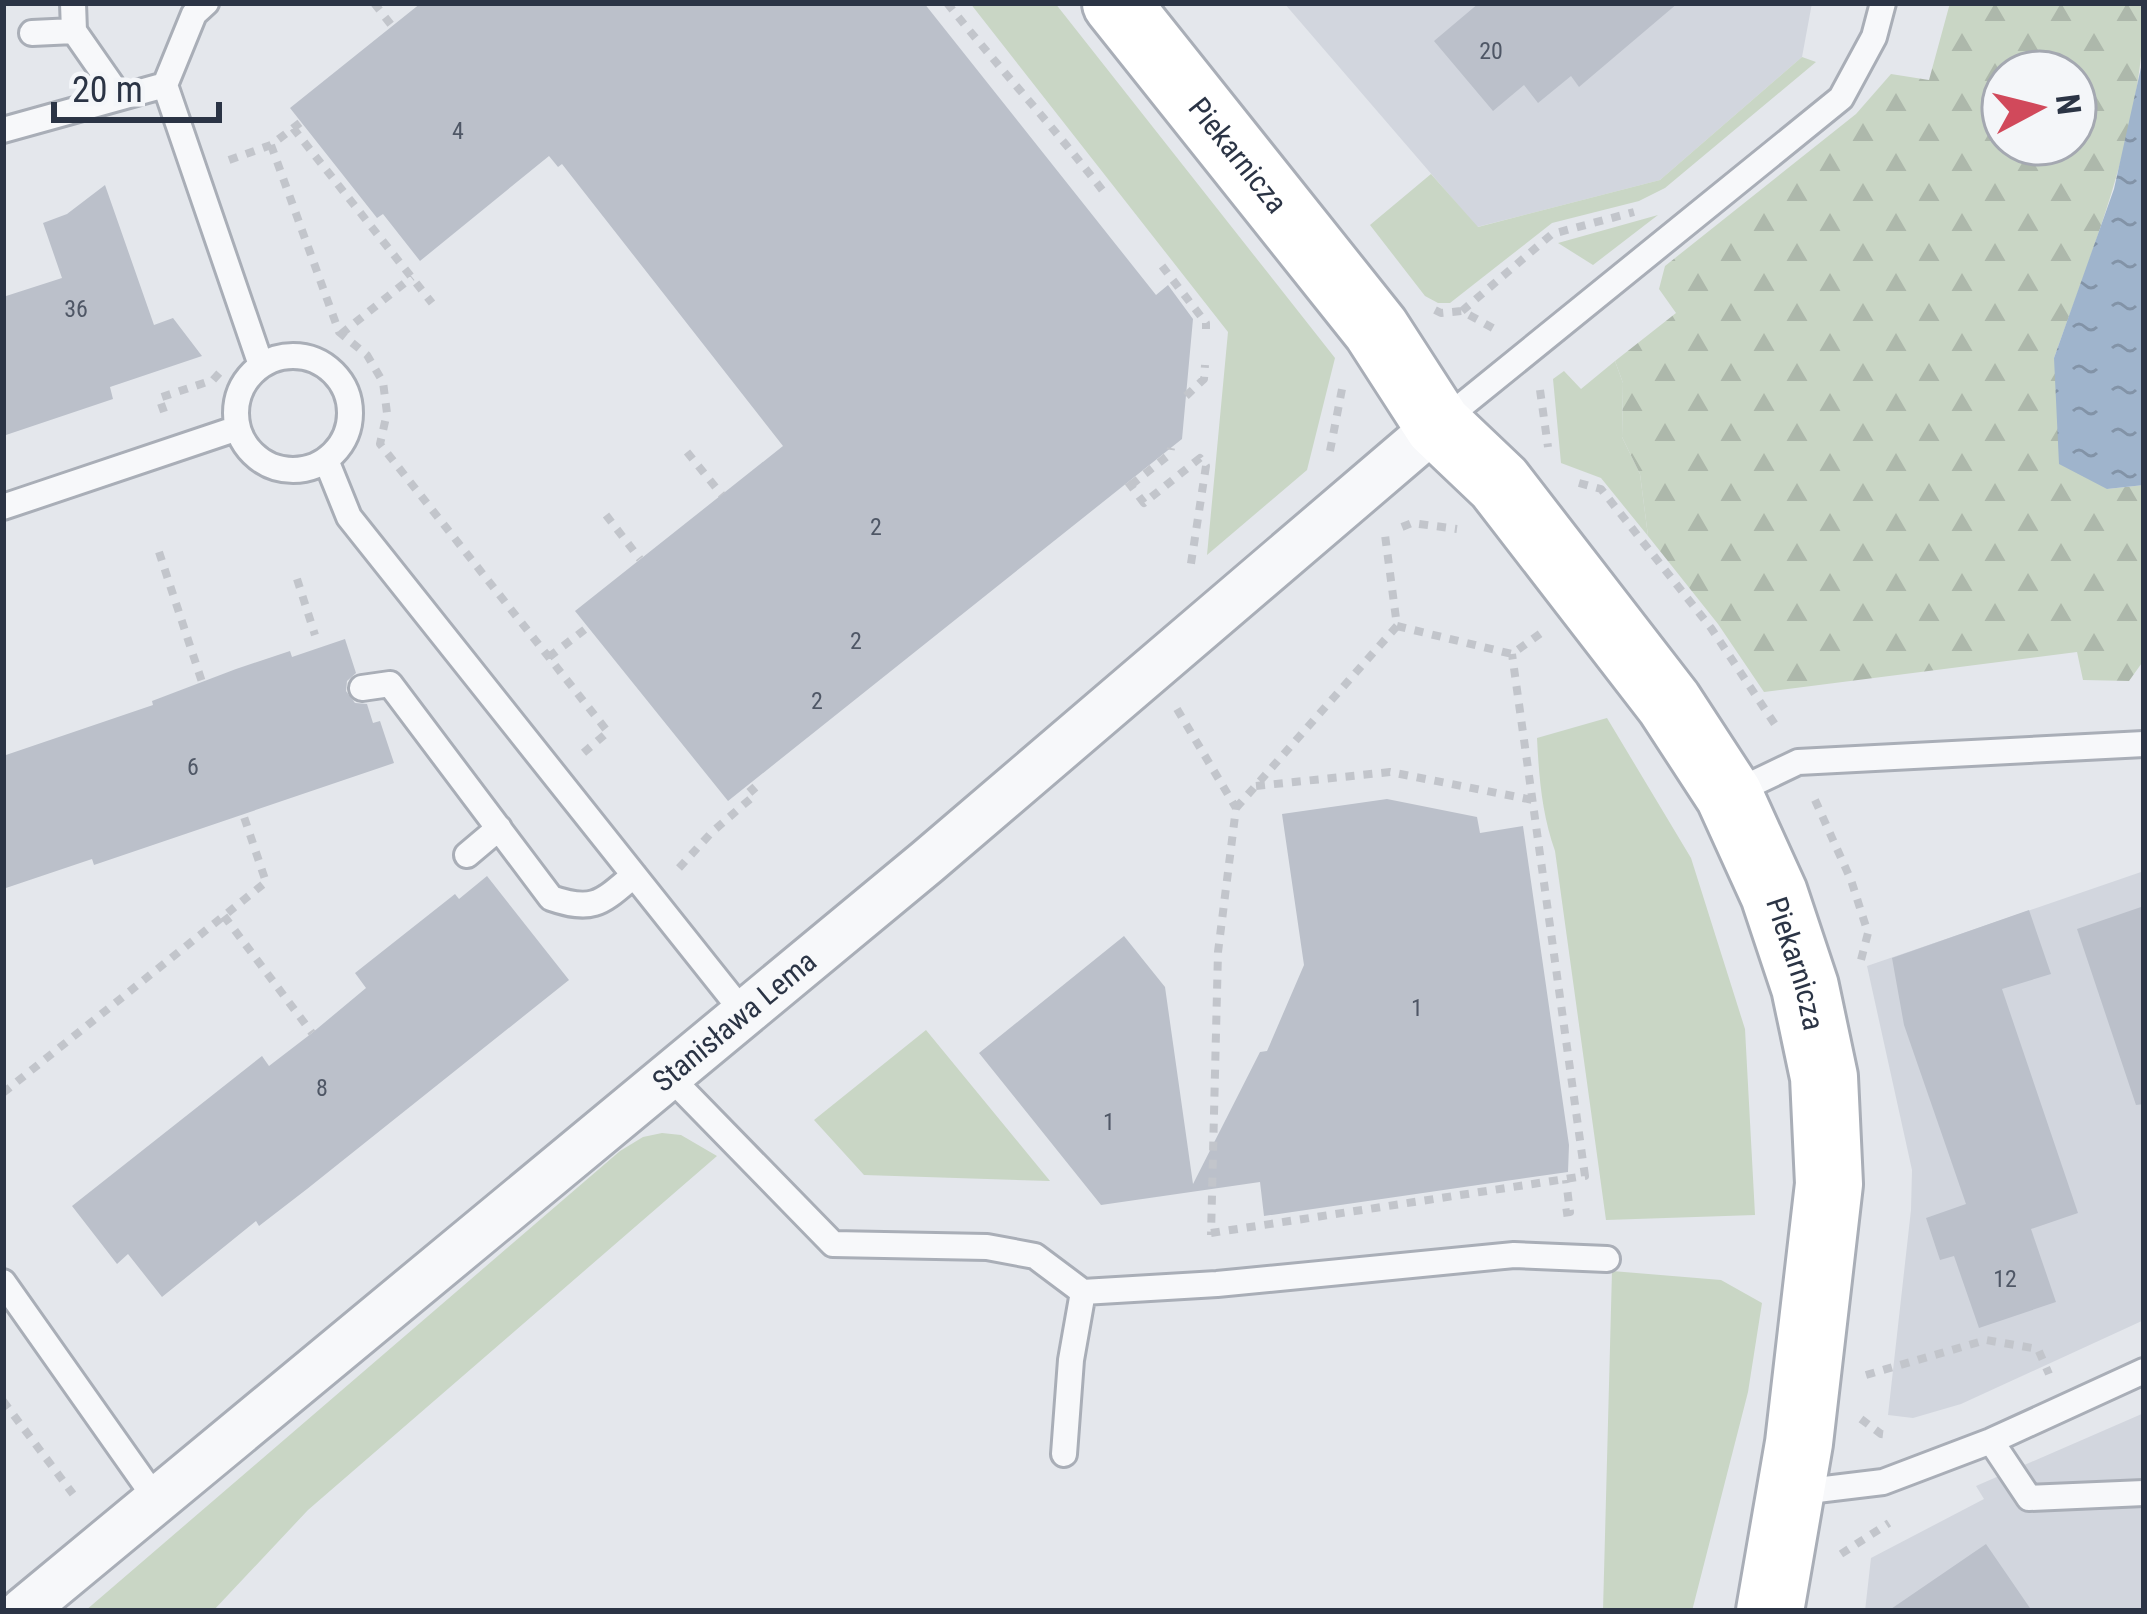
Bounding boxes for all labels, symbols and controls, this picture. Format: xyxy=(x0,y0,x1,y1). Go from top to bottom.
house number: 20 xyxy=(1479,37,1503,65)
scale bar xyxy=(54,48,219,122)
north arrow xyxy=(1979,48,2099,168)
text: 20 m xyxy=(72,69,143,111)
street label: Piekarnicza xyxy=(1181,90,1295,220)
text: N xyxy=(2048,92,2089,117)
house number: 4 xyxy=(452,117,464,145)
house number: 36 xyxy=(64,295,88,323)
house number: 2 xyxy=(870,513,882,541)
house number: 2 xyxy=(850,627,862,655)
house number: 2 xyxy=(811,687,823,715)
house number: 6 xyxy=(187,753,199,781)
street label: Piekarnicza xyxy=(1759,892,1832,1033)
street label: Stanisława Lema xyxy=(645,943,823,1099)
house number: 1 xyxy=(1411,994,1423,1022)
house number: 8 xyxy=(316,1074,328,1102)
house number: 1 xyxy=(1103,1108,1115,1136)
house number: 12 xyxy=(1993,1265,2017,1293)

